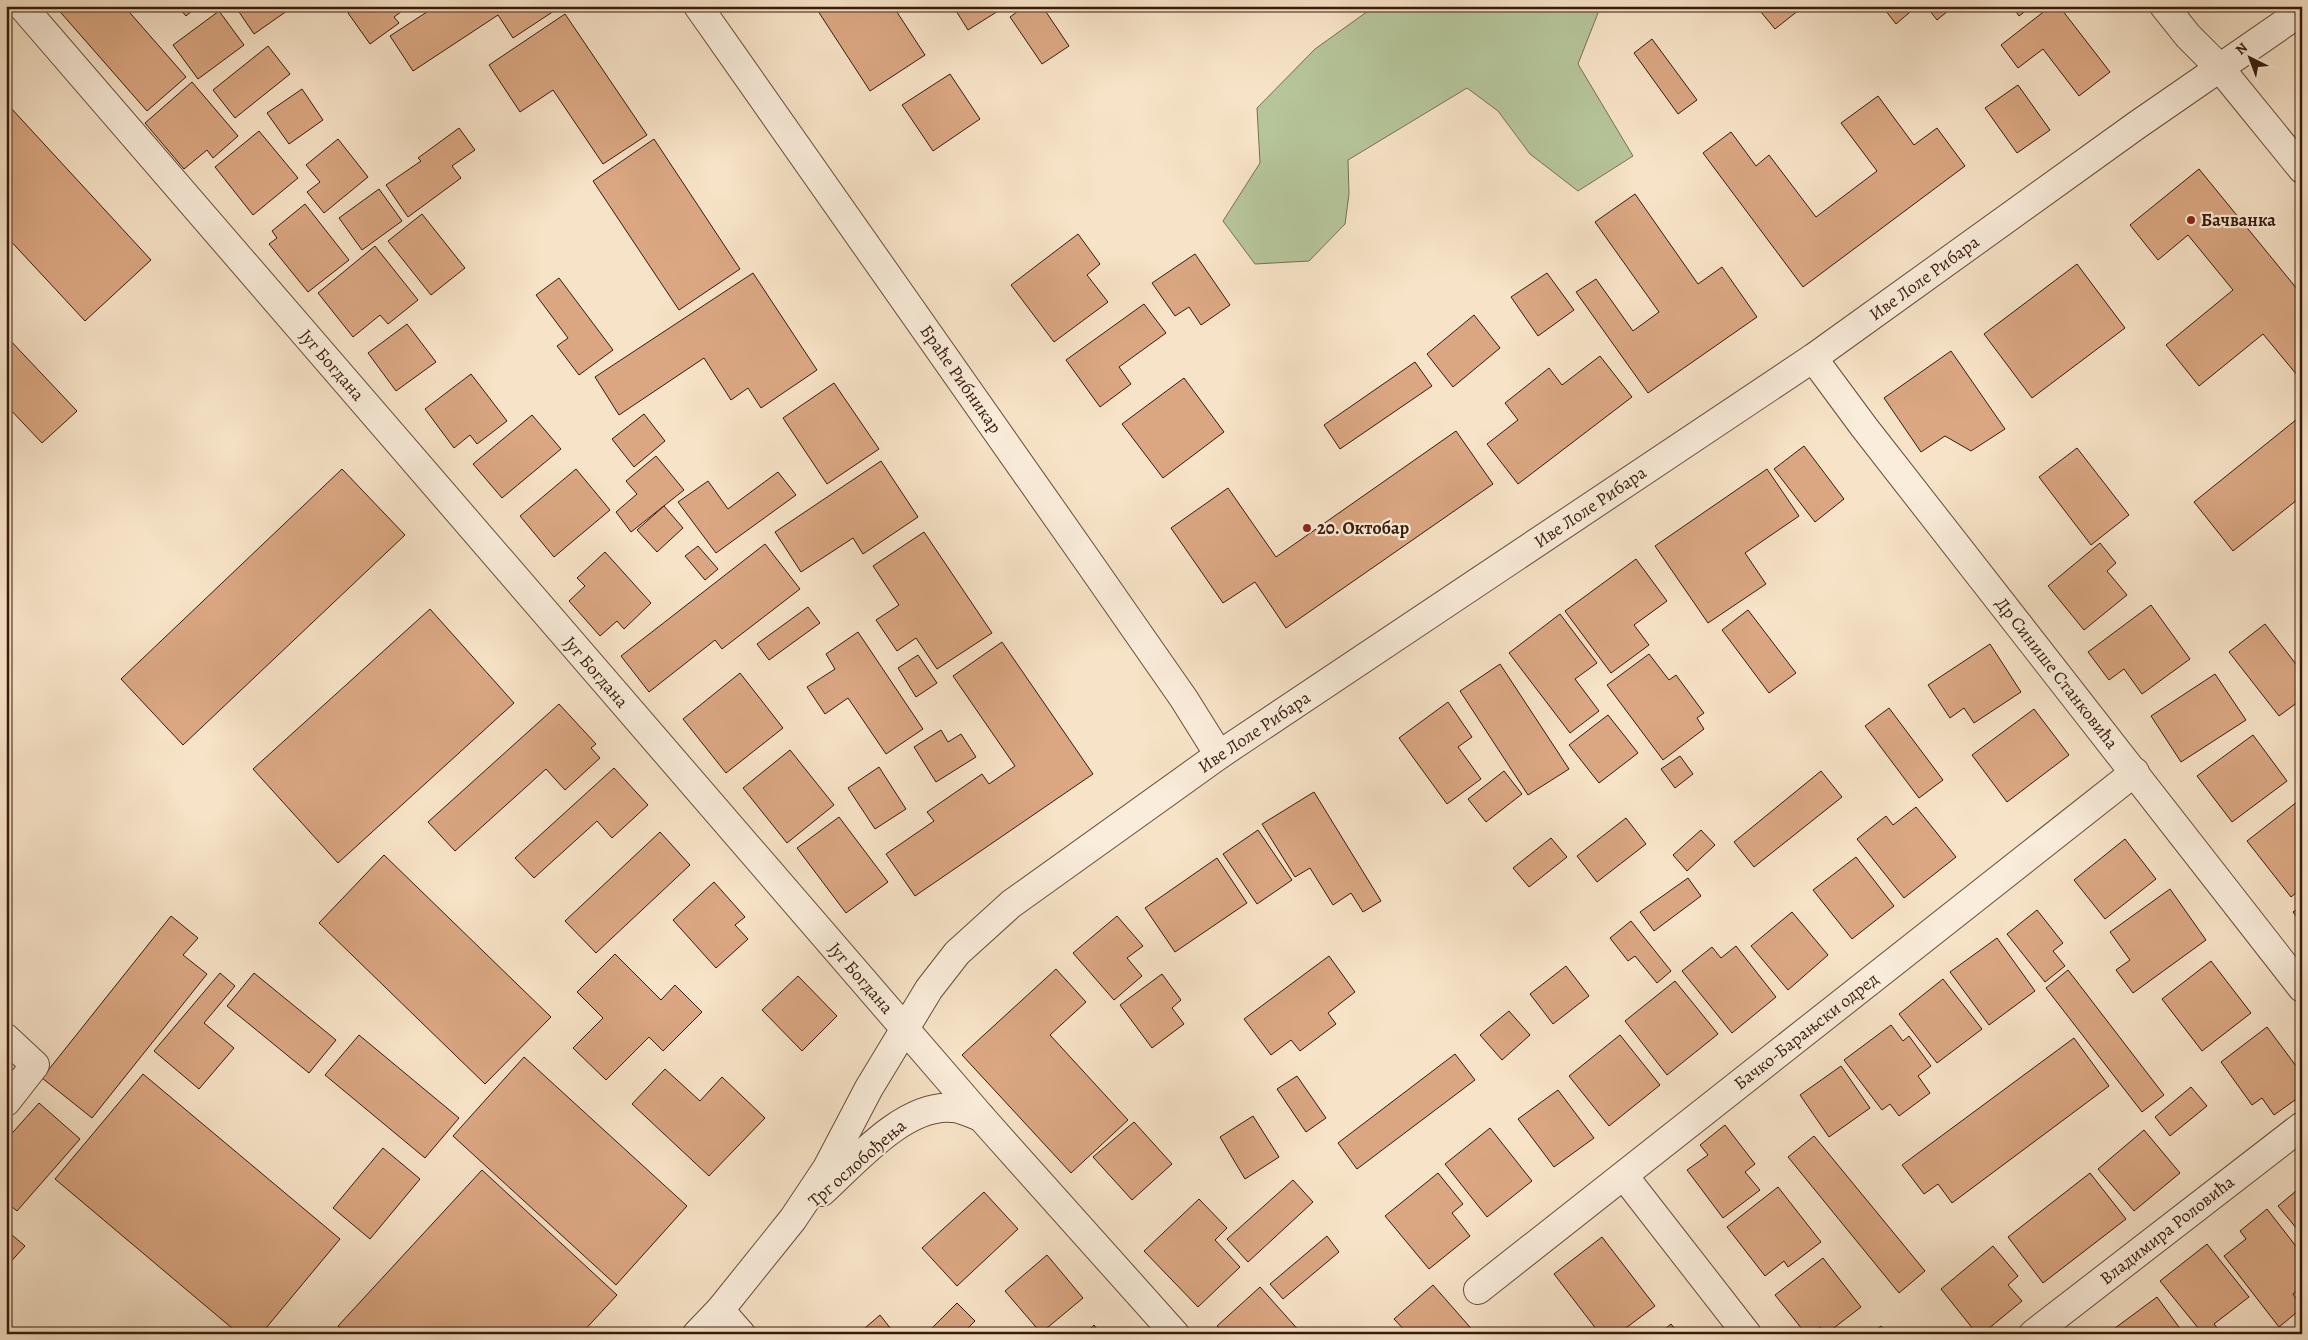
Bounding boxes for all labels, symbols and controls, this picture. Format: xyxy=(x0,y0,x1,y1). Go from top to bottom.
north arrow xyxy=(2226,32,2276,82)
text: N xyxy=(2231,38,2252,59)
place label: Бачванка xyxy=(2201,208,2276,232)
marker: Бачванка xyxy=(2185,214,2197,226)
street label: Иве Лоле Рибара xyxy=(1864,229,1984,326)
street label: Браће Рибникар xyxy=(915,320,1007,438)
street label: Југ Богдана xyxy=(294,324,370,406)
street label: Иве Лоле Рибара xyxy=(1529,460,1651,553)
place label: 20. Октобар xyxy=(1317,516,1410,540)
marker: 20. Октобар xyxy=(1301,522,1313,534)
street label: Др Синише Станковића xyxy=(1990,592,2124,754)
street label: Југ Богдана xyxy=(558,631,634,713)
street label: Иве Лоле Рибара xyxy=(1193,685,1315,778)
street label: Југ Богдана xyxy=(823,937,899,1019)
street label: Бачко-Барањски одред xyxy=(1729,967,1884,1095)
street label: Трг ослобођења xyxy=(803,1113,912,1212)
street label: Владимира Роловића xyxy=(2095,1169,2240,1290)

